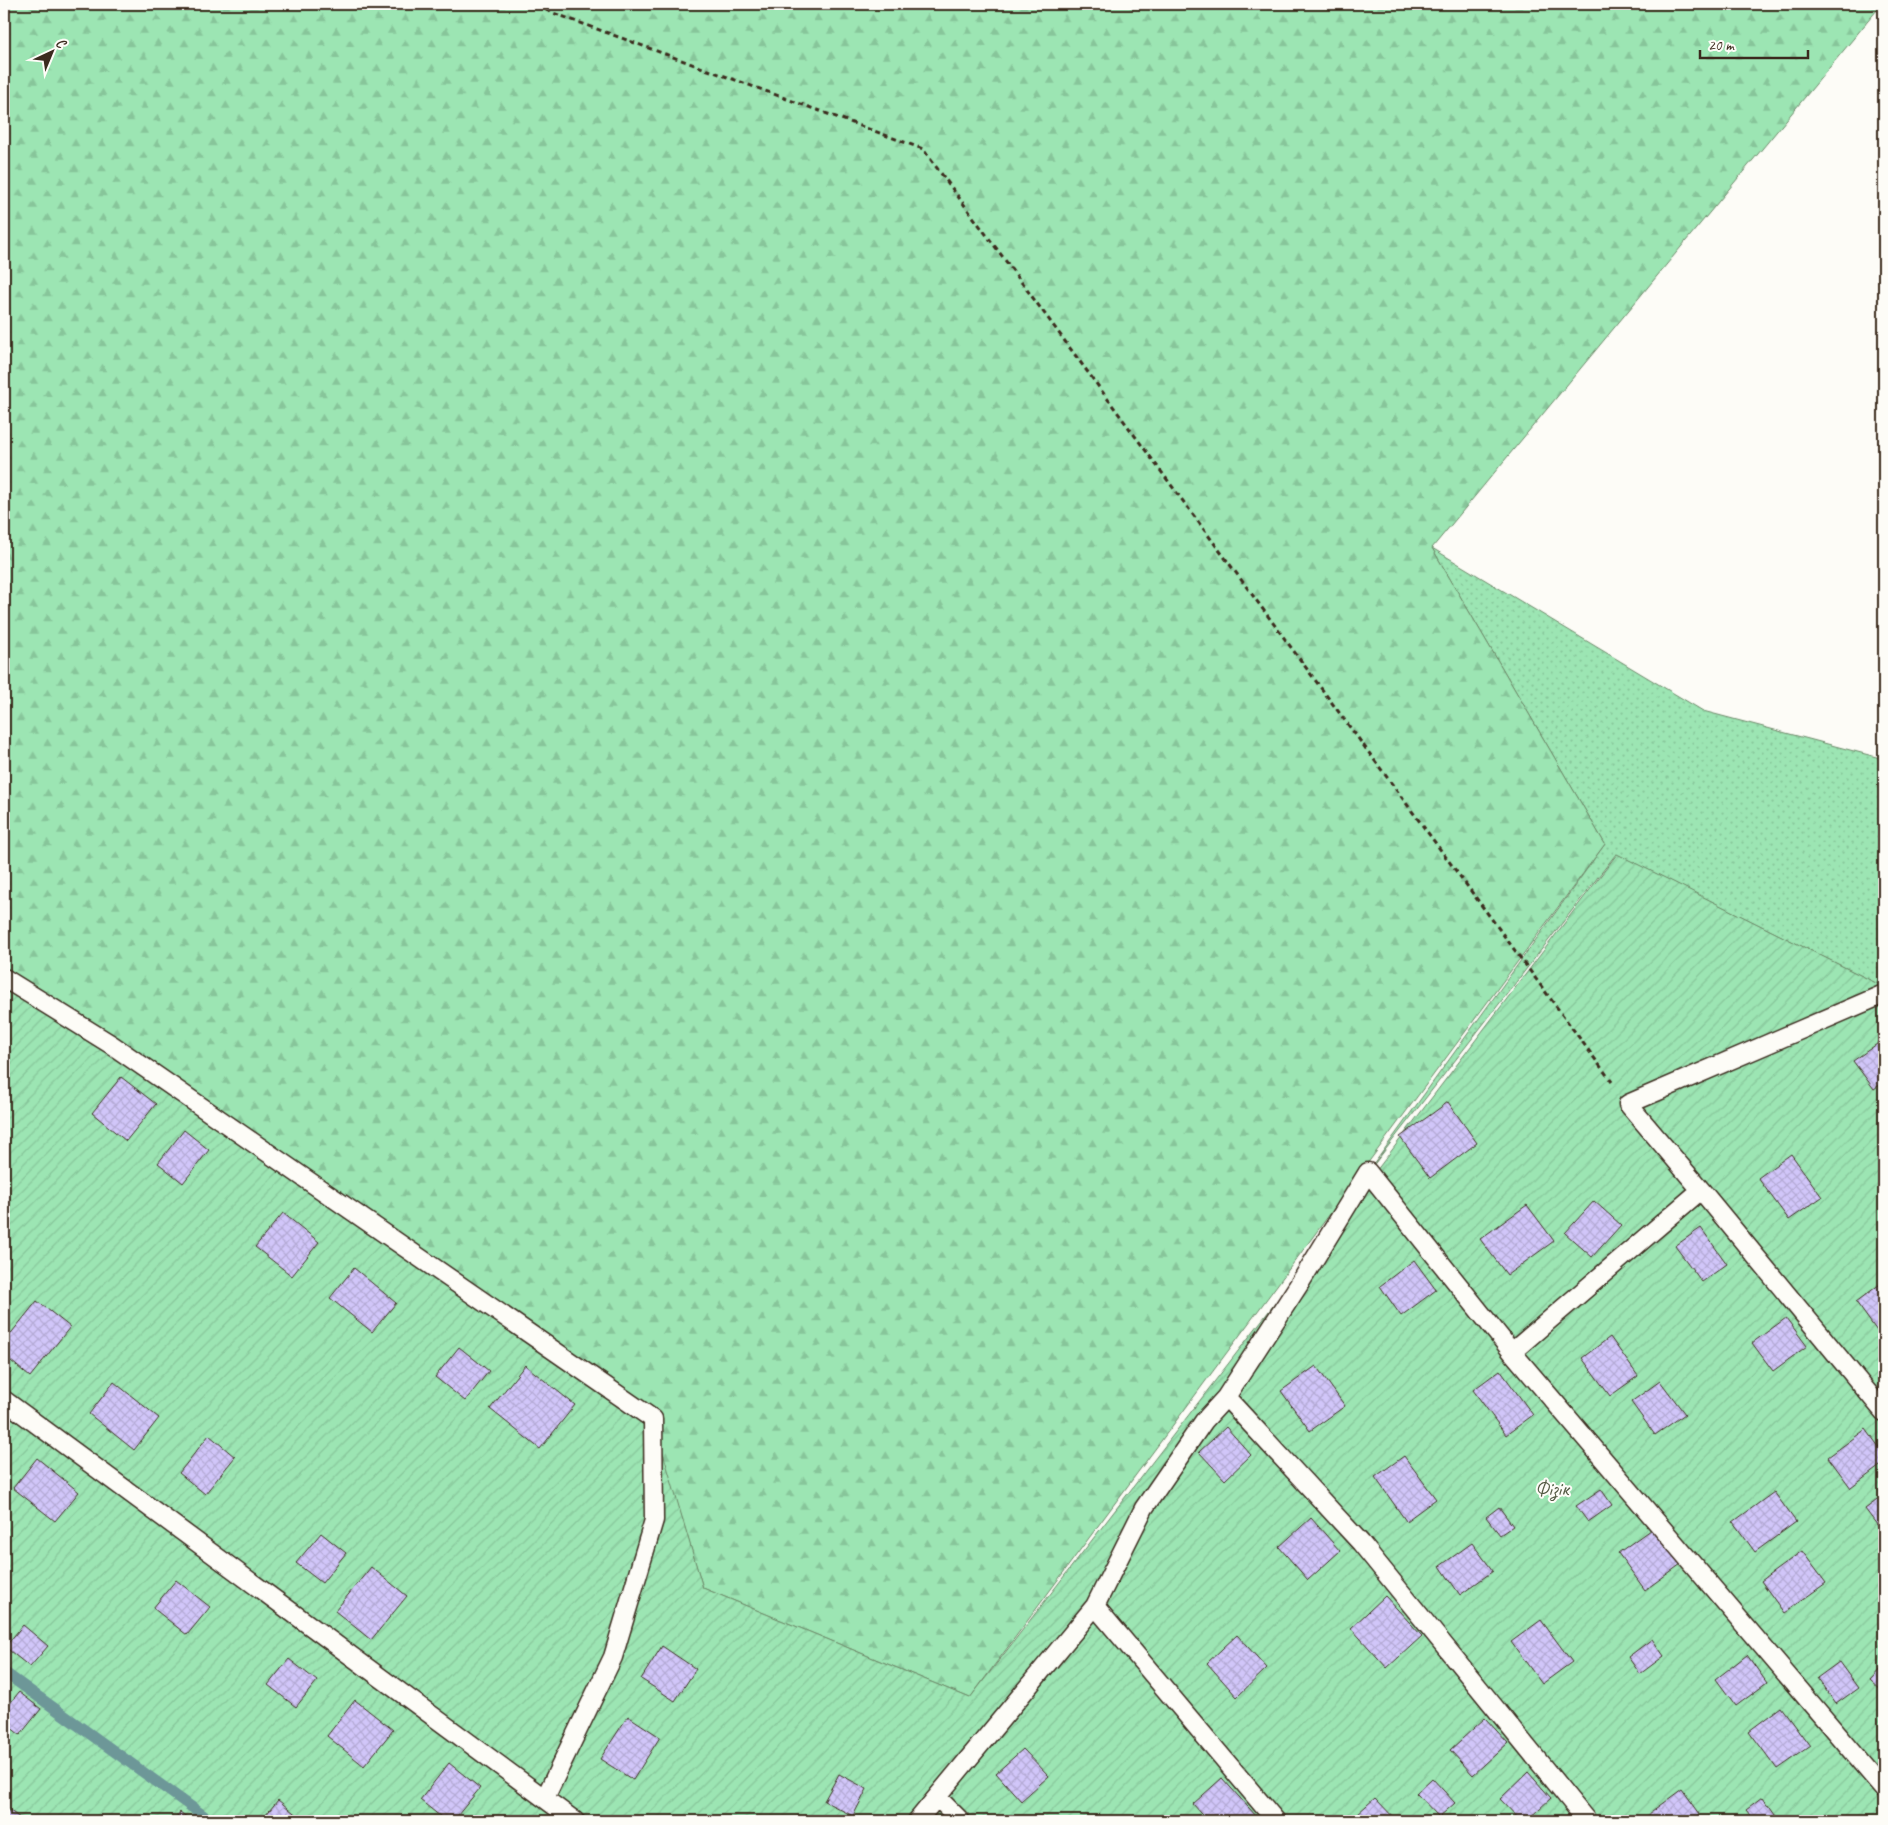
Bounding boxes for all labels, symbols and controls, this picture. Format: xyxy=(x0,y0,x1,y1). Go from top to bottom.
north arrow xyxy=(28,28,78,78)
scale bar xyxy=(1700,28,1808,60)
text: С xyxy=(52,35,71,53)
text: 20 m xyxy=(1708,36,1735,55)
park label: Фізік xyxy=(1535,1476,1570,1502)

